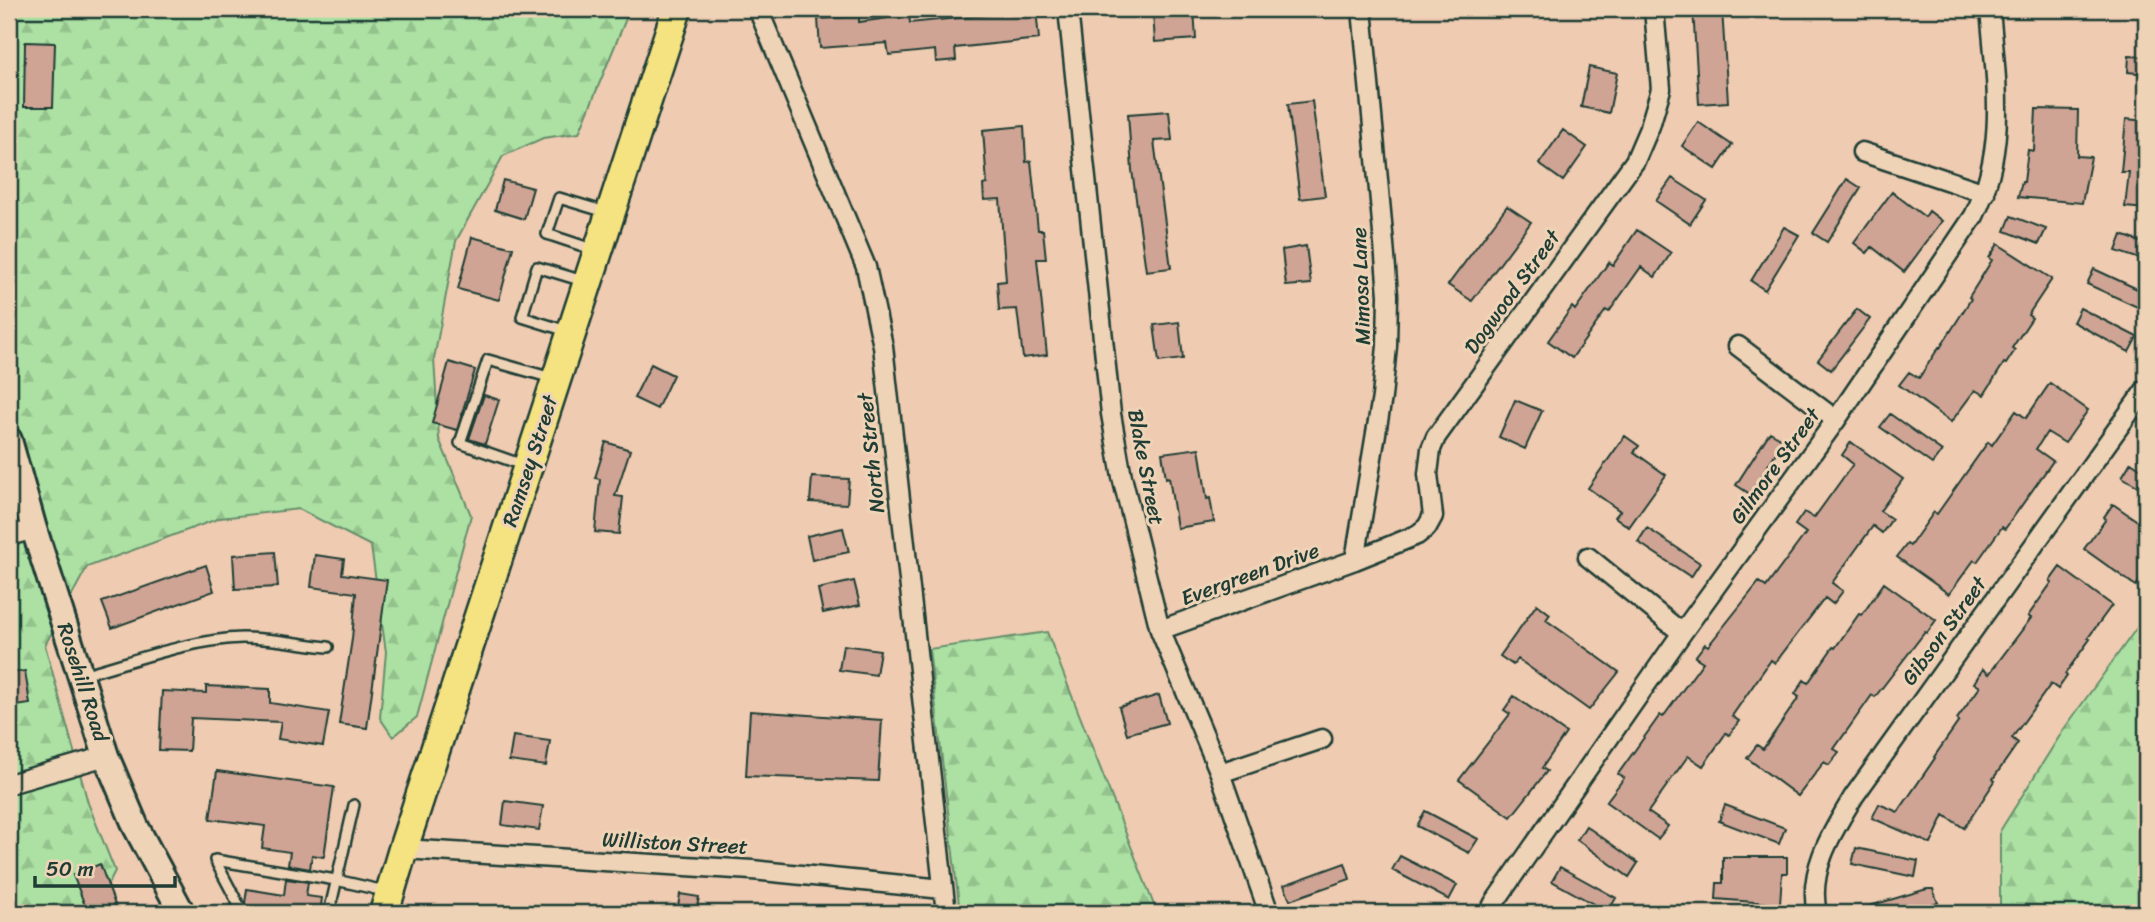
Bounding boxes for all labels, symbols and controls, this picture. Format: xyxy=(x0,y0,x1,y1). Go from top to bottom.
street label: Dogwood Street xyxy=(1453,220,1571,363)
street label: Mimosa Lane xyxy=(1340,226,1382,346)
street label: Ramsey Street xyxy=(491,389,570,532)
street label: North Street xyxy=(846,390,896,515)
street label: Gilmore Street xyxy=(1719,398,1831,533)
street label: Blake Street xyxy=(1116,406,1176,528)
street label: Evergreen Drive xyxy=(1175,531,1325,617)
street label: Gibson Street xyxy=(1891,567,1998,694)
street label: Rosehill Road xyxy=(46,618,121,748)
street label: Williston Street xyxy=(601,820,749,866)
scale bar xyxy=(35,845,175,889)
text: 50 m xyxy=(46,850,94,888)

